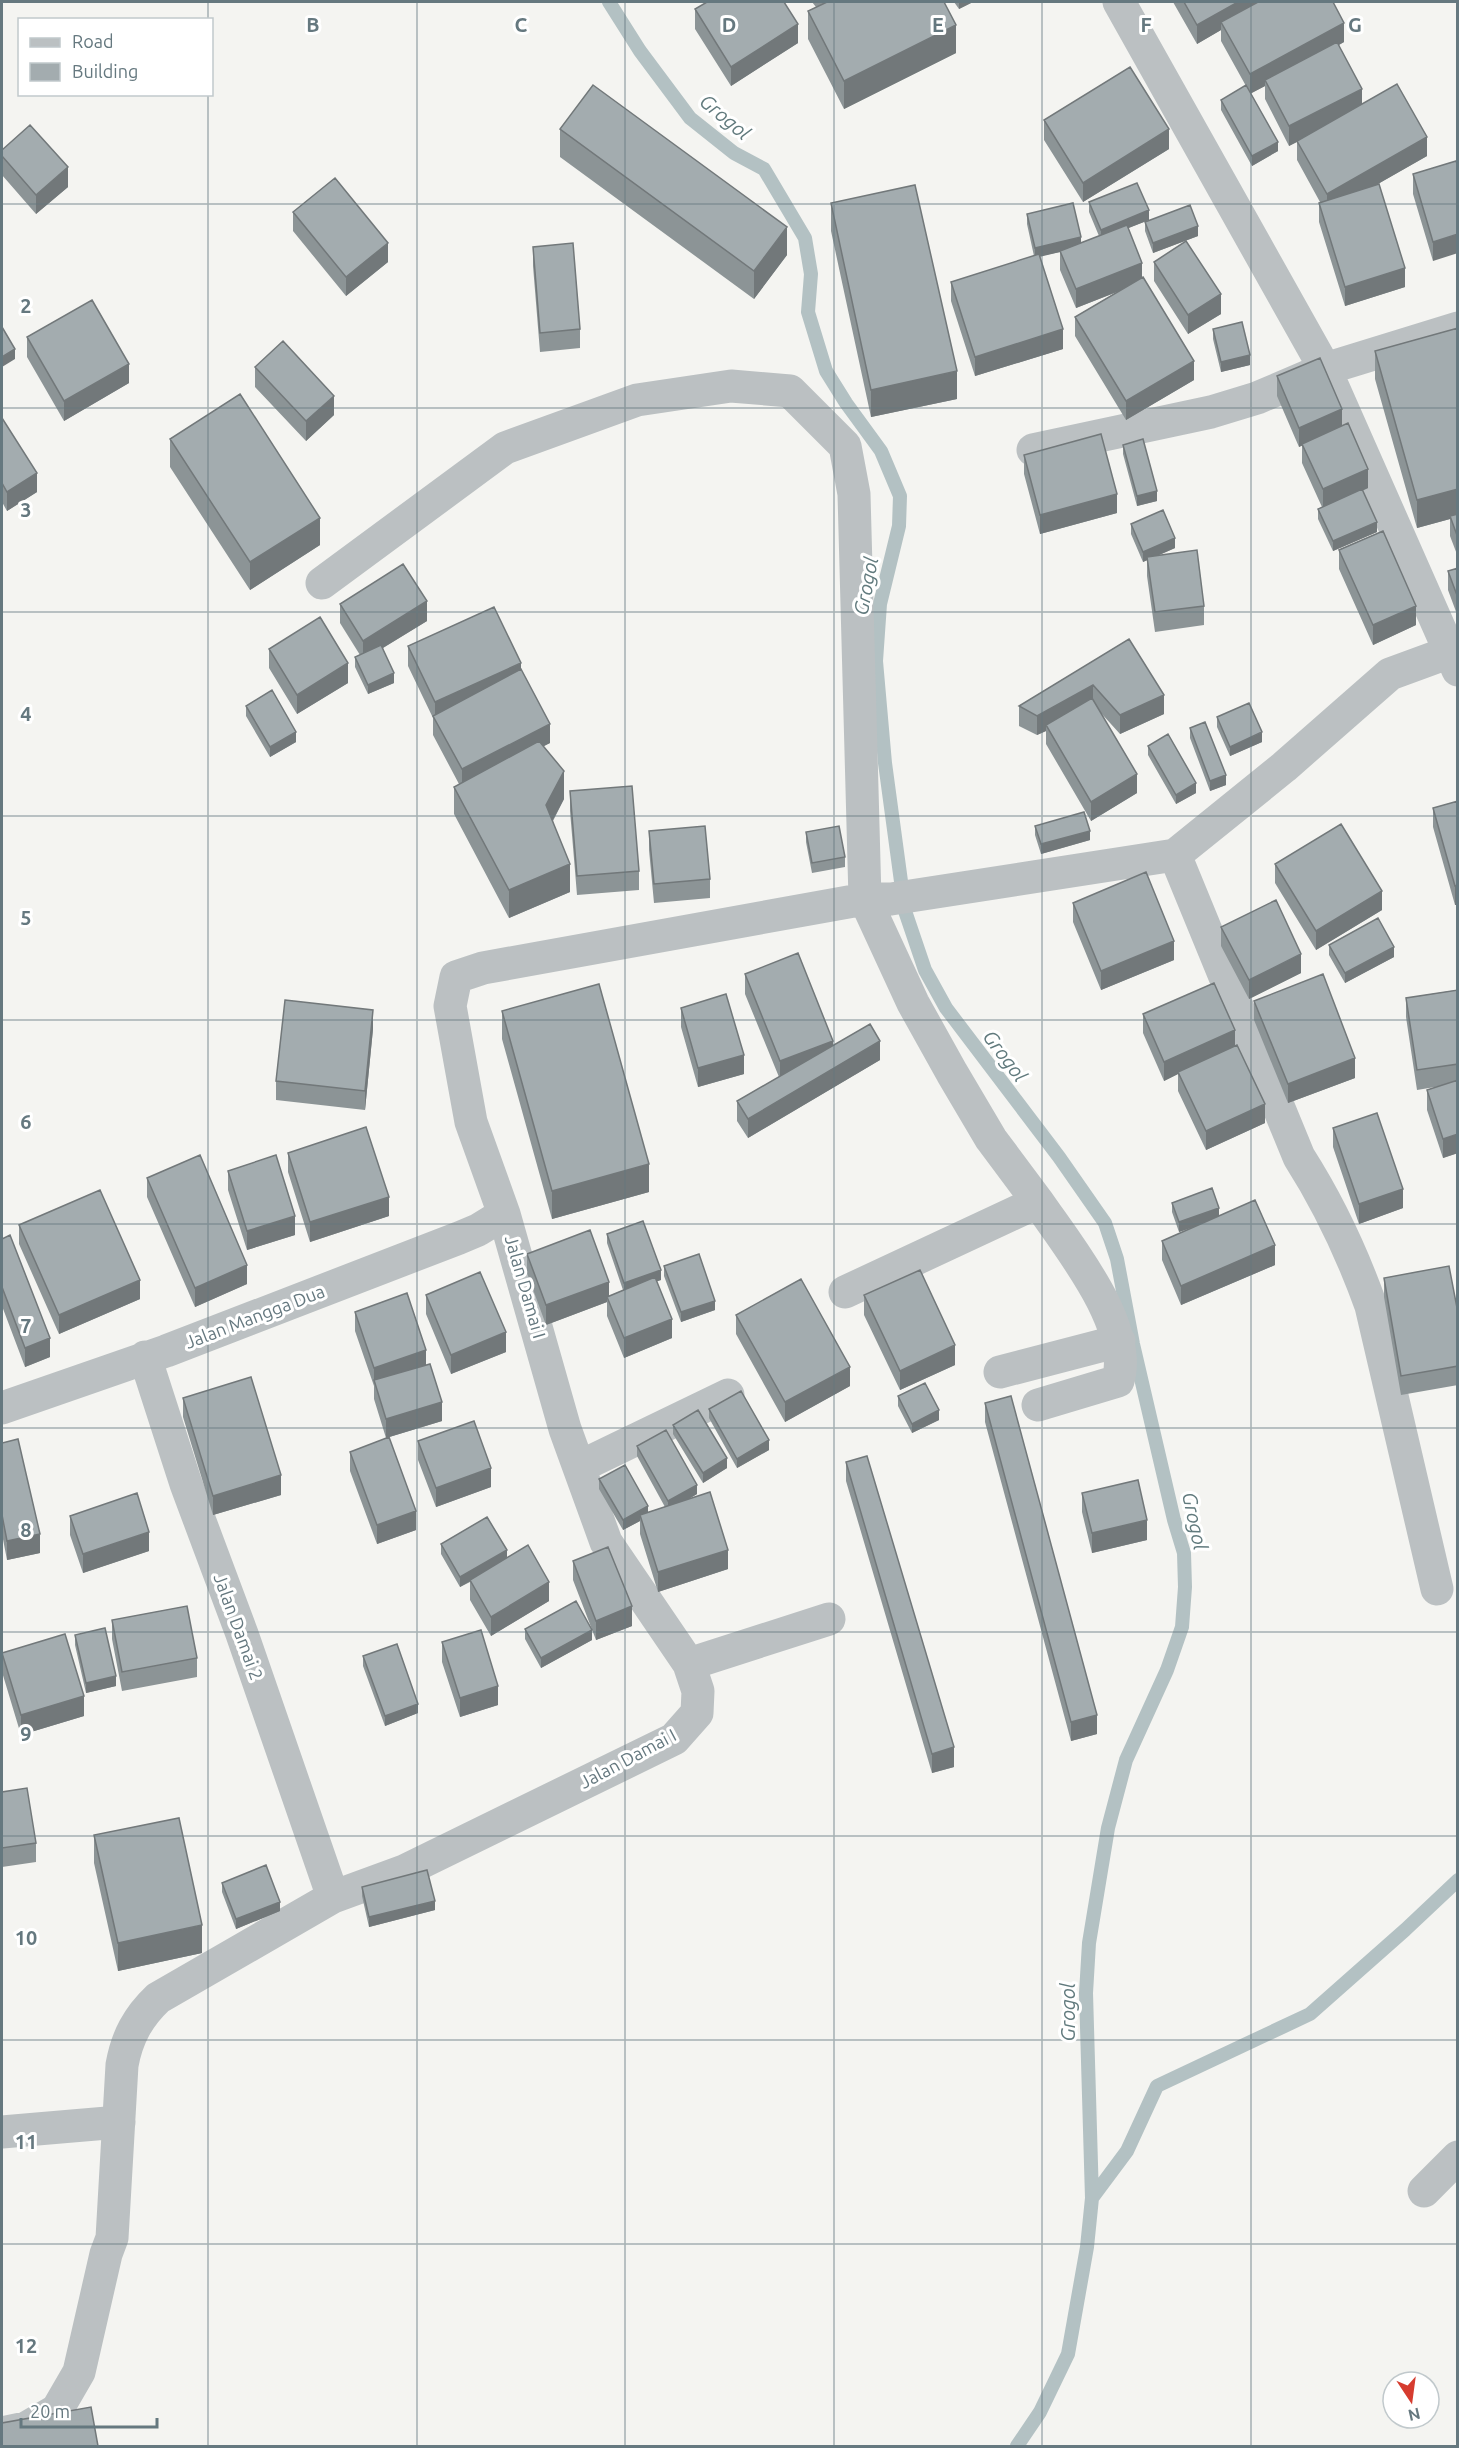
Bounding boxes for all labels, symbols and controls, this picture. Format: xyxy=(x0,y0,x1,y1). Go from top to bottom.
text: B xyxy=(306,13,320,36)
text: C xyxy=(515,13,528,36)
text: D xyxy=(722,13,736,36)
text: E xyxy=(932,13,944,36)
text: F xyxy=(1140,13,1152,36)
text: G xyxy=(1348,13,1362,36)
legend xyxy=(18,18,213,96)
text: Road xyxy=(72,31,114,51)
text: Building xyxy=(72,61,138,81)
water label: Grogol xyxy=(695,89,756,145)
text: 2 xyxy=(20,294,32,317)
text: 3 xyxy=(20,498,32,521)
water label: Grogol xyxy=(849,554,882,617)
text: 4 xyxy=(20,702,32,725)
text: 5 xyxy=(20,906,32,929)
water label: Grogol xyxy=(979,1025,1033,1086)
text: 6 xyxy=(20,1110,32,1133)
street label: Jalan Damai I xyxy=(502,1233,550,1341)
street label: Jalan Mangga Dua xyxy=(182,1280,327,1352)
text: 7 xyxy=(20,1314,32,1337)
water label: Grogol xyxy=(1178,1490,1213,1552)
text: 8 xyxy=(20,1518,32,1541)
street label: Jalan Damai 2 xyxy=(210,1571,267,1683)
text: 9 xyxy=(20,1722,32,1745)
street label: Jalan Damai I xyxy=(576,1724,679,1792)
text: 10 xyxy=(15,1926,37,1949)
water label: Grogol xyxy=(1056,1982,1079,2041)
text: 11 xyxy=(15,2130,37,2153)
text: 12 xyxy=(15,2334,37,2357)
north arrow xyxy=(1381,2370,1441,2430)
scale bar xyxy=(21,2391,158,2429)
text: 20 m xyxy=(30,2401,70,2421)
text: N xyxy=(1407,2405,1422,2425)

